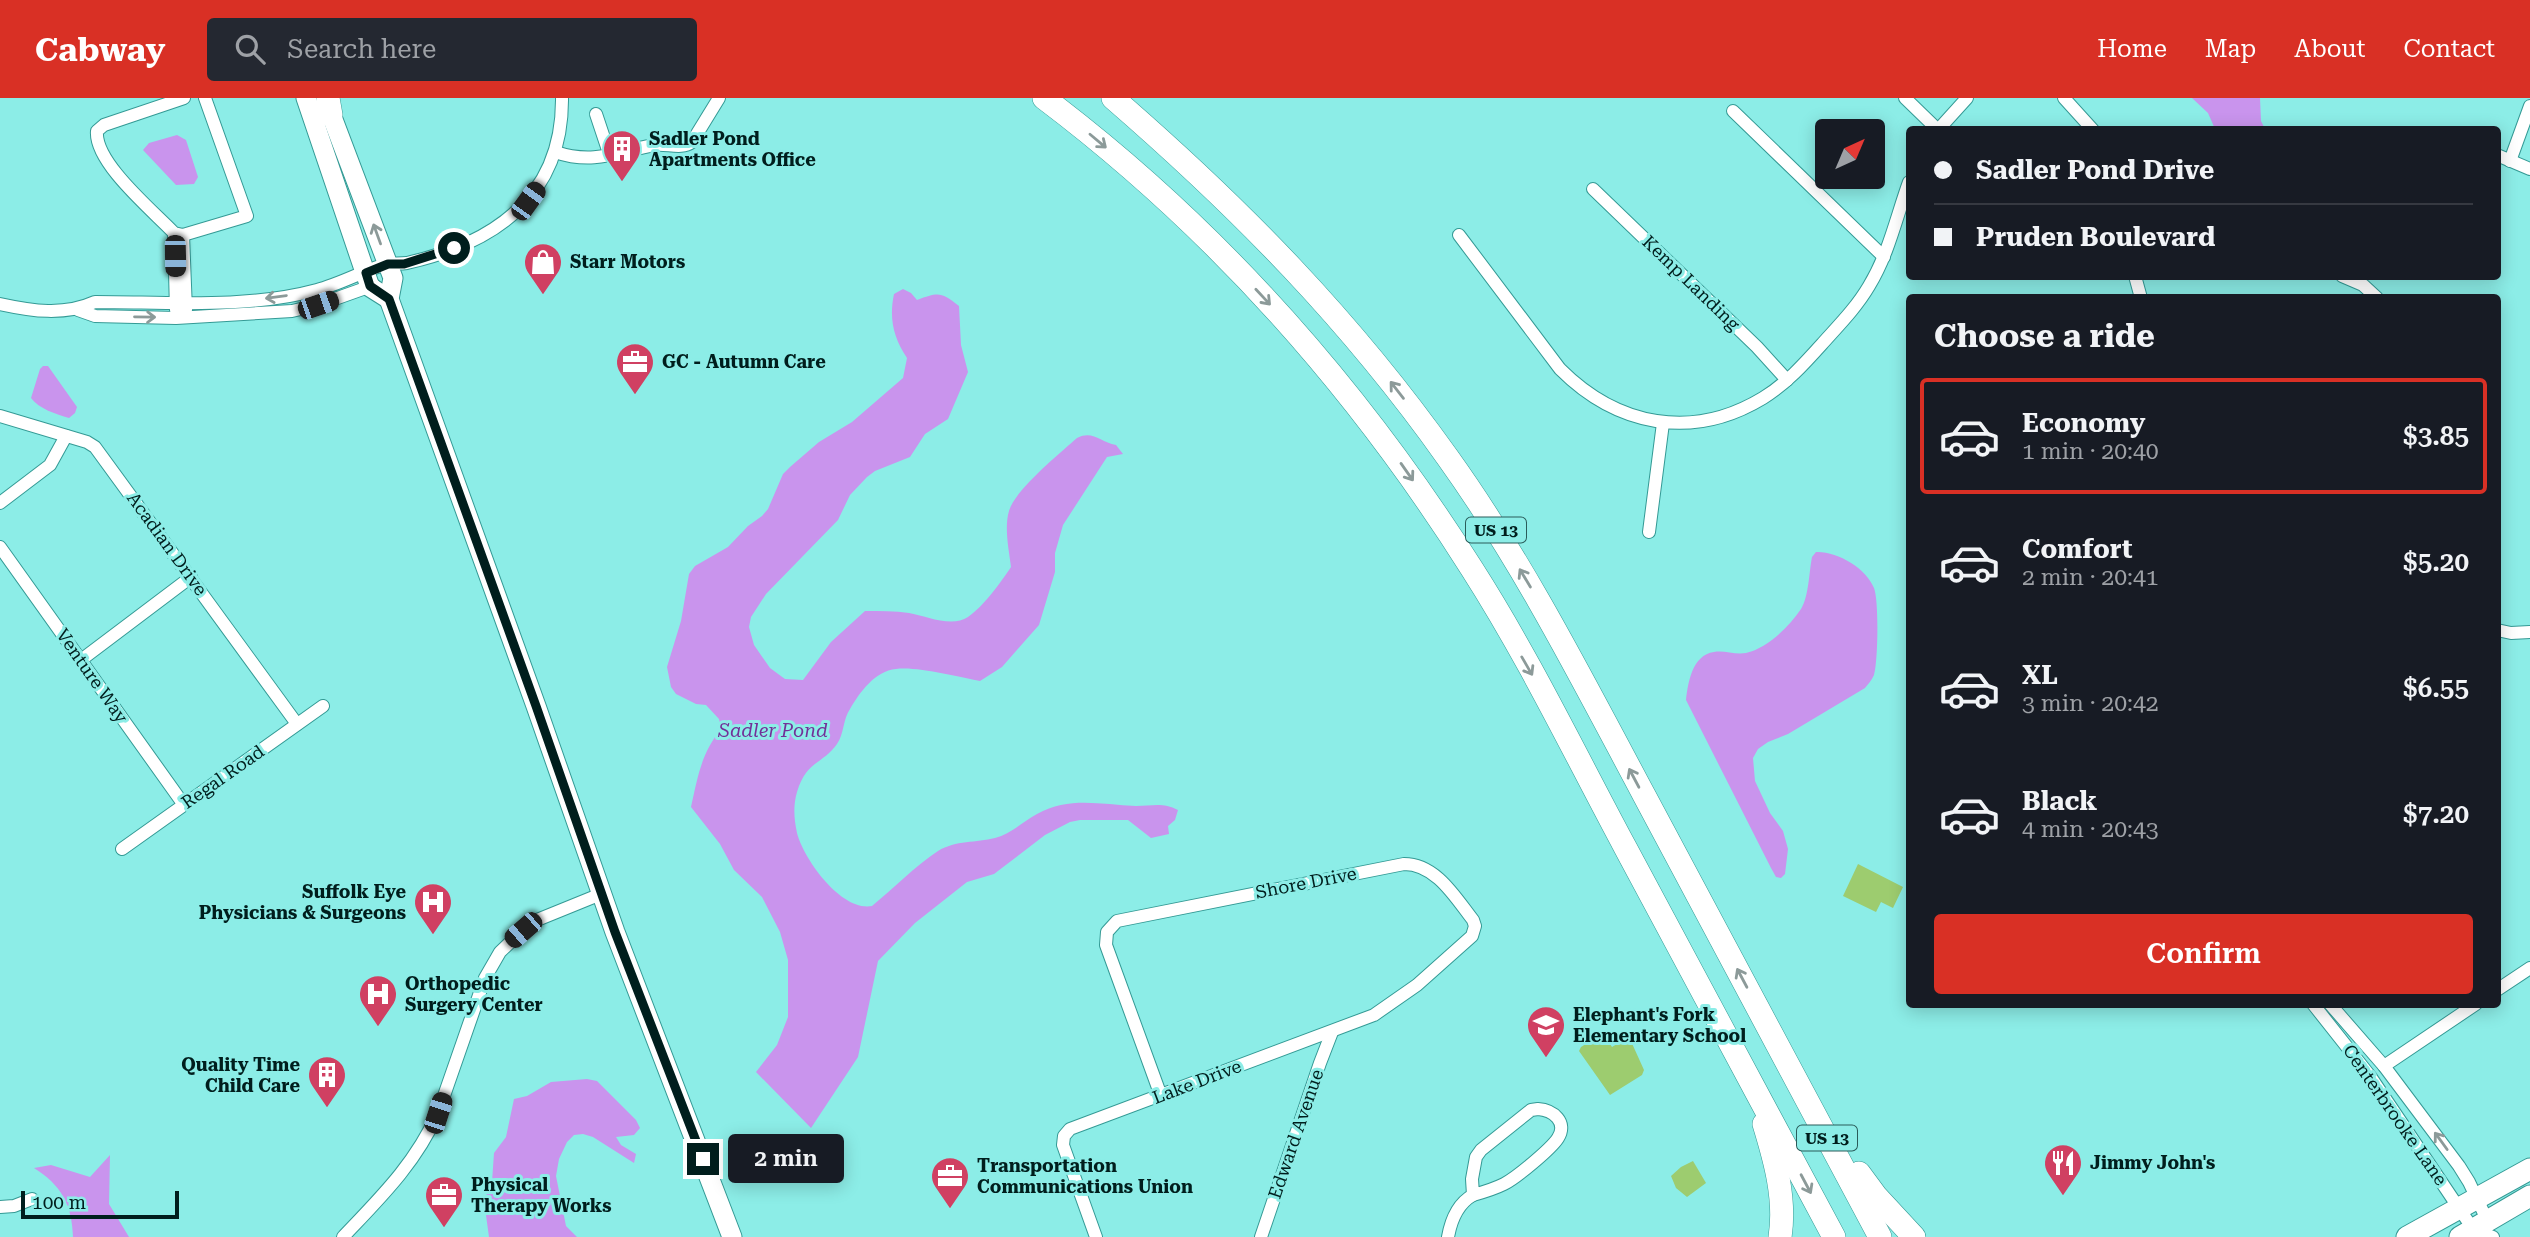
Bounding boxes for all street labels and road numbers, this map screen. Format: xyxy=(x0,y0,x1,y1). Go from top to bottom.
street label: Kemp Landing xyxy=(1638,231,1745,335)
street label: Acadian Drive xyxy=(123,488,212,599)
road number: US 13 xyxy=(1466,518,1526,542)
street label: Venture Way xyxy=(52,625,133,727)
street label: Regal Road xyxy=(177,740,268,813)
street label: Shore Drive xyxy=(1254,862,1358,903)
street label: Centerbrooke Lane xyxy=(2339,1040,2452,1189)
street label: Lake Drive xyxy=(1149,1055,1244,1108)
street label: Edward Avenue xyxy=(1264,1066,1328,1201)
road number: US 13 xyxy=(1797,1126,1857,1150)

